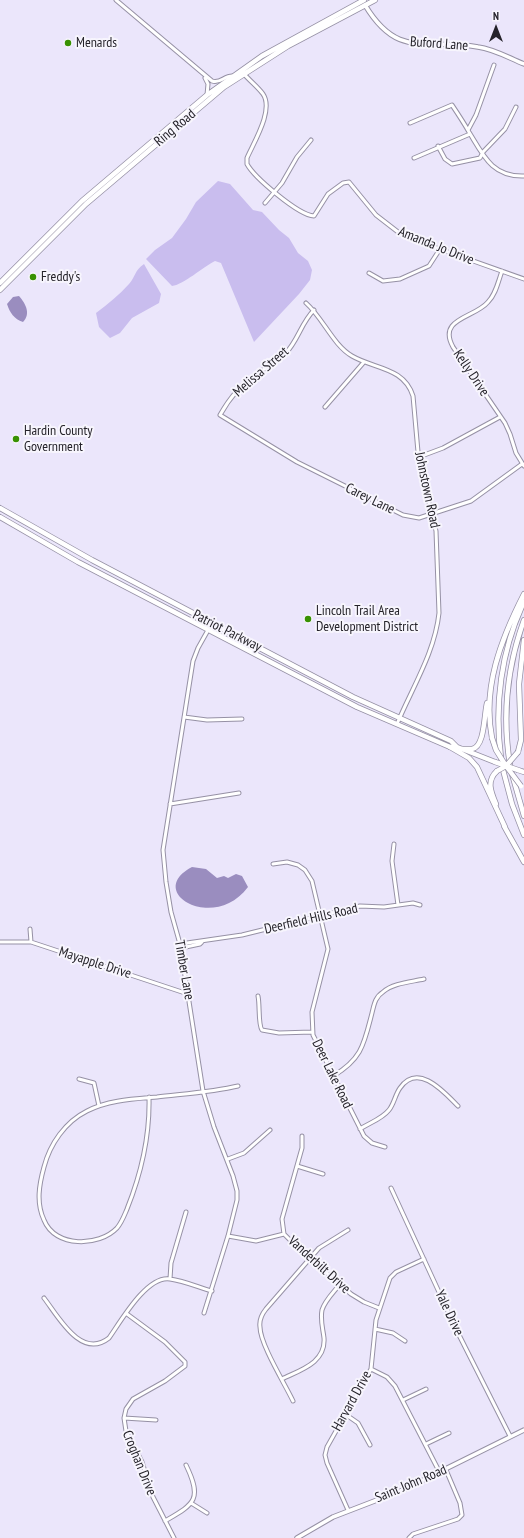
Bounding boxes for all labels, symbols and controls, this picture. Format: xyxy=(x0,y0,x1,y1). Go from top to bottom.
north arrow xyxy=(476,8,516,48)
text: N xyxy=(493,9,499,23)
street label: Buford Lane xyxy=(409,34,469,54)
place label: Menards xyxy=(76,35,117,51)
marker: Menards xyxy=(63,38,73,48)
street label: Ring Road xyxy=(151,106,199,150)
street label: Amanda Jo Drive xyxy=(396,223,476,269)
place label: Freddy's xyxy=(41,269,80,285)
marker: Freddy's xyxy=(28,272,38,282)
street label: Melissa Street xyxy=(230,343,292,401)
street label: Kelly Drive xyxy=(449,347,493,399)
place label: Hardin County Government xyxy=(24,423,92,456)
marker: Hardin County Government xyxy=(11,434,21,444)
street label: Johnstown Road xyxy=(411,450,443,530)
street label: Carey Lane xyxy=(343,480,397,518)
place label: Lincoln Trail Area Development District xyxy=(316,603,418,636)
street label: Patriot Parkway xyxy=(190,606,264,656)
marker: Lincoln Trail Area Development District xyxy=(303,614,313,624)
street label: Deerfield Hills Road xyxy=(263,900,359,938)
street label: Timber Lane xyxy=(170,939,198,1001)
street label: Mayapple Drive xyxy=(57,943,133,983)
street label: Deer Lake Road xyxy=(308,1037,356,1111)
street label: Vanderbilt Drive xyxy=(284,1233,354,1297)
street label: Yale Drive xyxy=(431,1287,467,1339)
street label: Harvard Drive xyxy=(329,1368,375,1434)
street label: Croghan Drive xyxy=(118,1428,160,1498)
street label: Saint John Road xyxy=(373,1461,449,1507)

